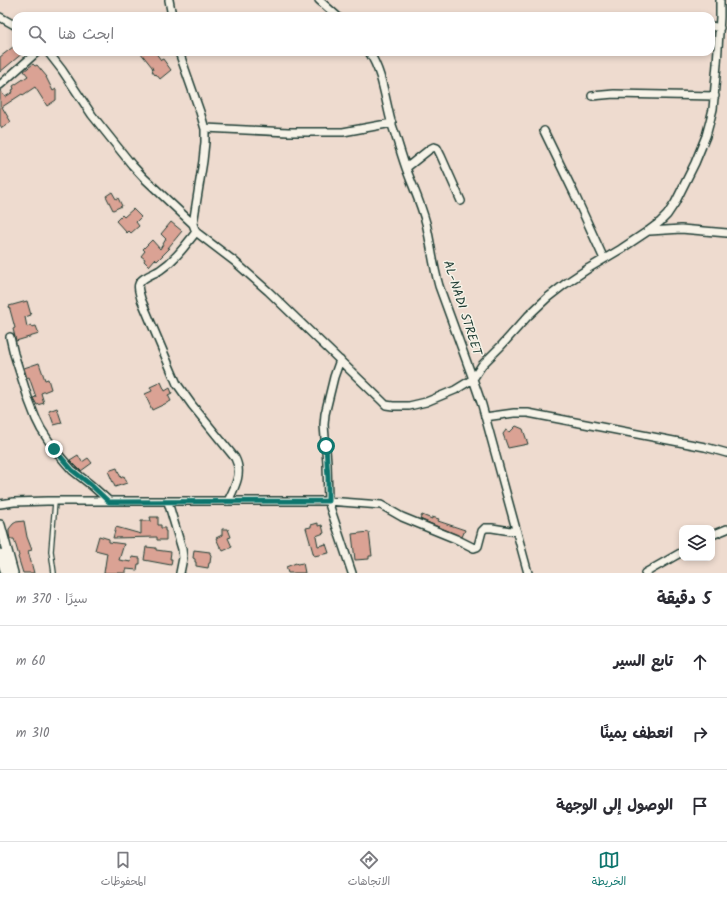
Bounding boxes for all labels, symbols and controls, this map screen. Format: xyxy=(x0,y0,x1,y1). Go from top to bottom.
search box xyxy=(12,12,715,56)
icon: search xyxy=(26,23,48,45)
text: ابحث هنا xyxy=(58,23,114,47)
street label: AL-NADI STREET xyxy=(437,258,488,359)
route start xyxy=(317,437,335,455)
route end xyxy=(45,440,63,458)
map controls xyxy=(679,525,715,561)
button: layers xyxy=(679,525,715,561)
text: 5 دقيقة xyxy=(657,586,711,613)
text: سيرًا · 370 m xyxy=(16,589,88,610)
text: تابع السير xyxy=(614,650,673,674)
text: 60 m xyxy=(16,651,45,672)
icon: ahead xyxy=(689,651,711,673)
text: انعطف يمينًا xyxy=(600,722,673,746)
text: 310 m xyxy=(16,723,50,744)
icon: right xyxy=(689,723,711,745)
text: الوصول إلى الوجهة xyxy=(556,794,673,818)
icon: arrive xyxy=(689,795,711,817)
tab: المحفوظات xyxy=(101,849,146,891)
tab: الاتجاهات xyxy=(348,849,390,891)
tab: الخريطة xyxy=(592,849,626,891)

